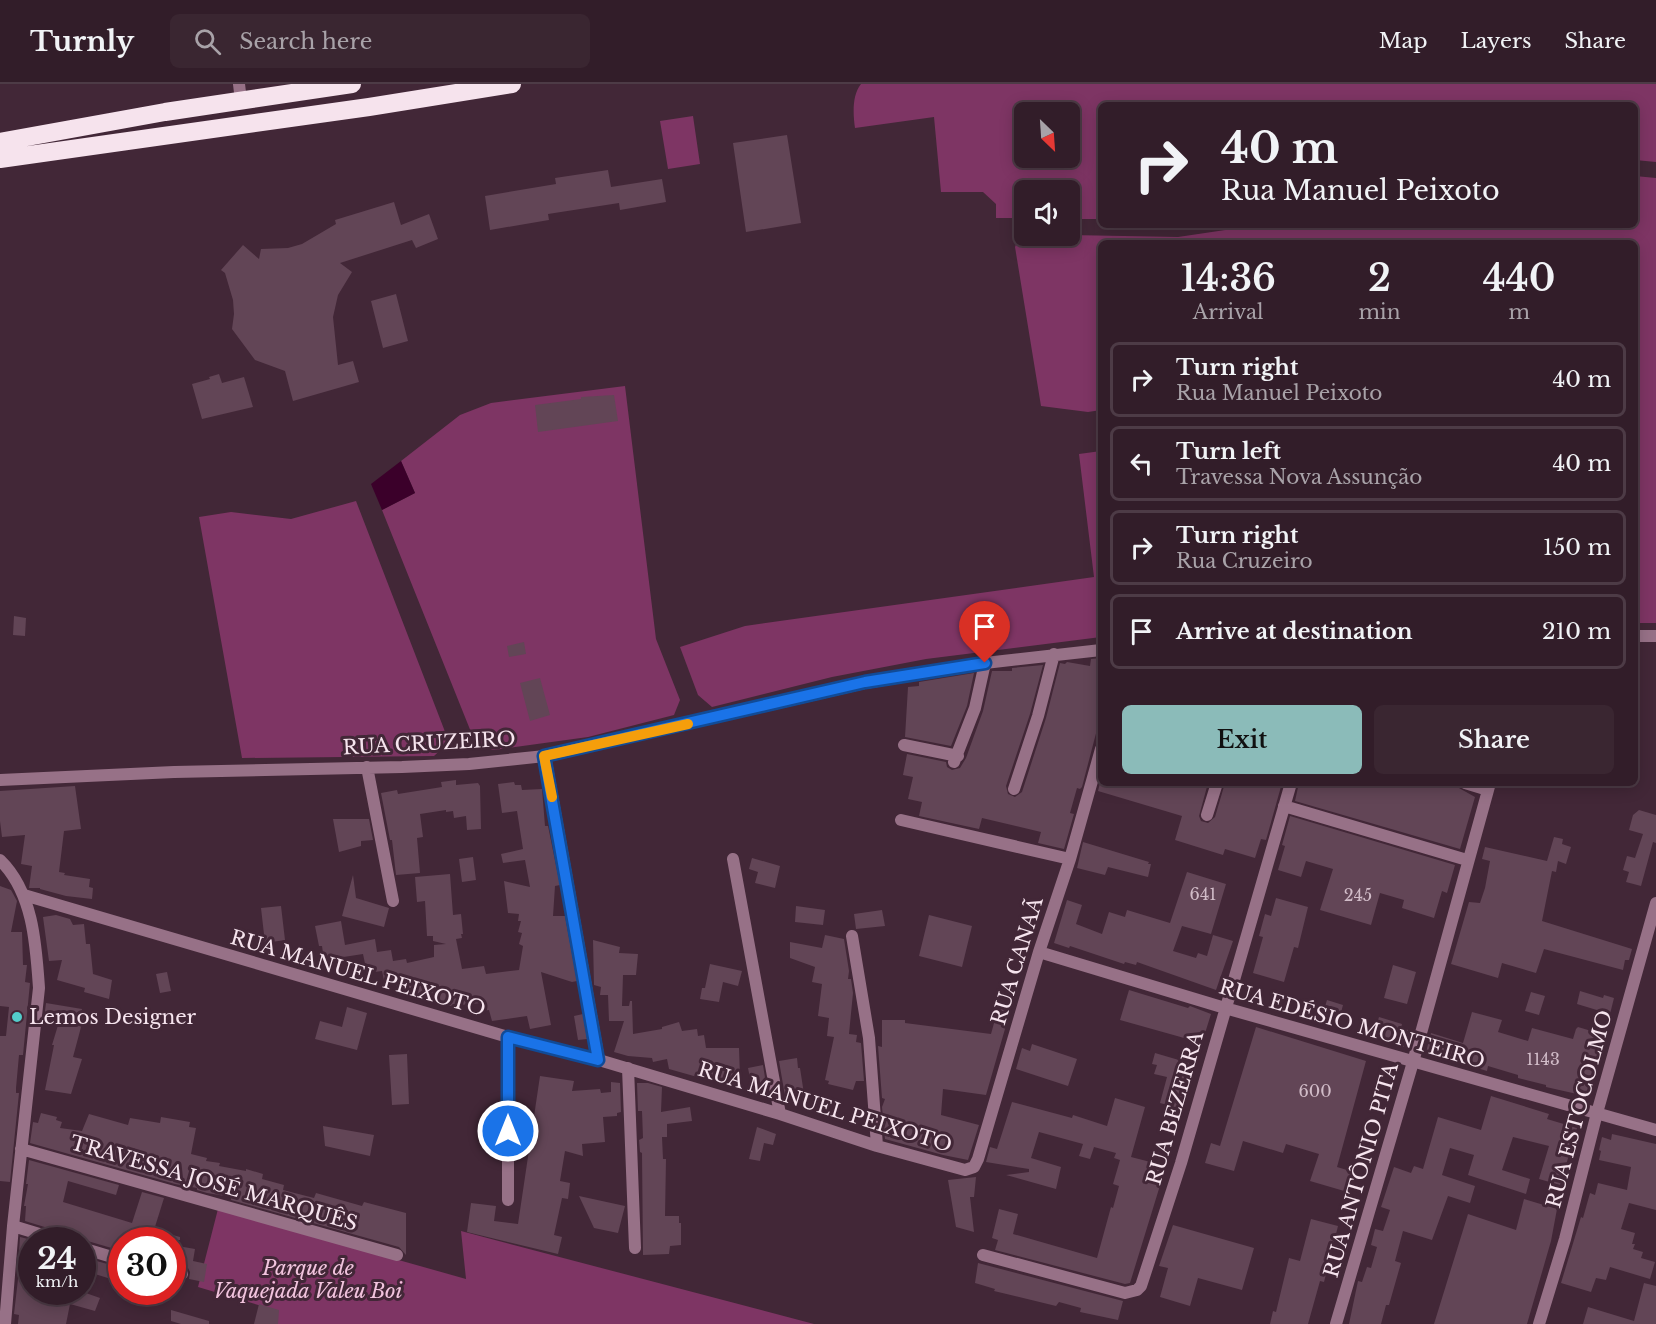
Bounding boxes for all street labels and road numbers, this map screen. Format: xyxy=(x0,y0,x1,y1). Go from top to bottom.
street label: RUA CRUZEIRO xyxy=(342,726,516,760)
street label: RUA CANAÃ xyxy=(985,893,1048,1028)
street label: RUA MANUEL PEIXOTO xyxy=(228,925,488,1021)
street label: RUA EDÉSIO MONTEIRO xyxy=(1216,974,1488,1074)
street label: RUA ESTOCOLMO xyxy=(1541,1007,1617,1211)
street label: RUA BEZERRA xyxy=(1142,1028,1209,1188)
street label: RUA MANUEL PEIXOTO xyxy=(695,1057,955,1157)
street label: RUA ANTÔNIO PITA xyxy=(1318,1059,1403,1280)
street label: TRAVESSA JOSÉ MARQUÊS xyxy=(68,1129,361,1236)

